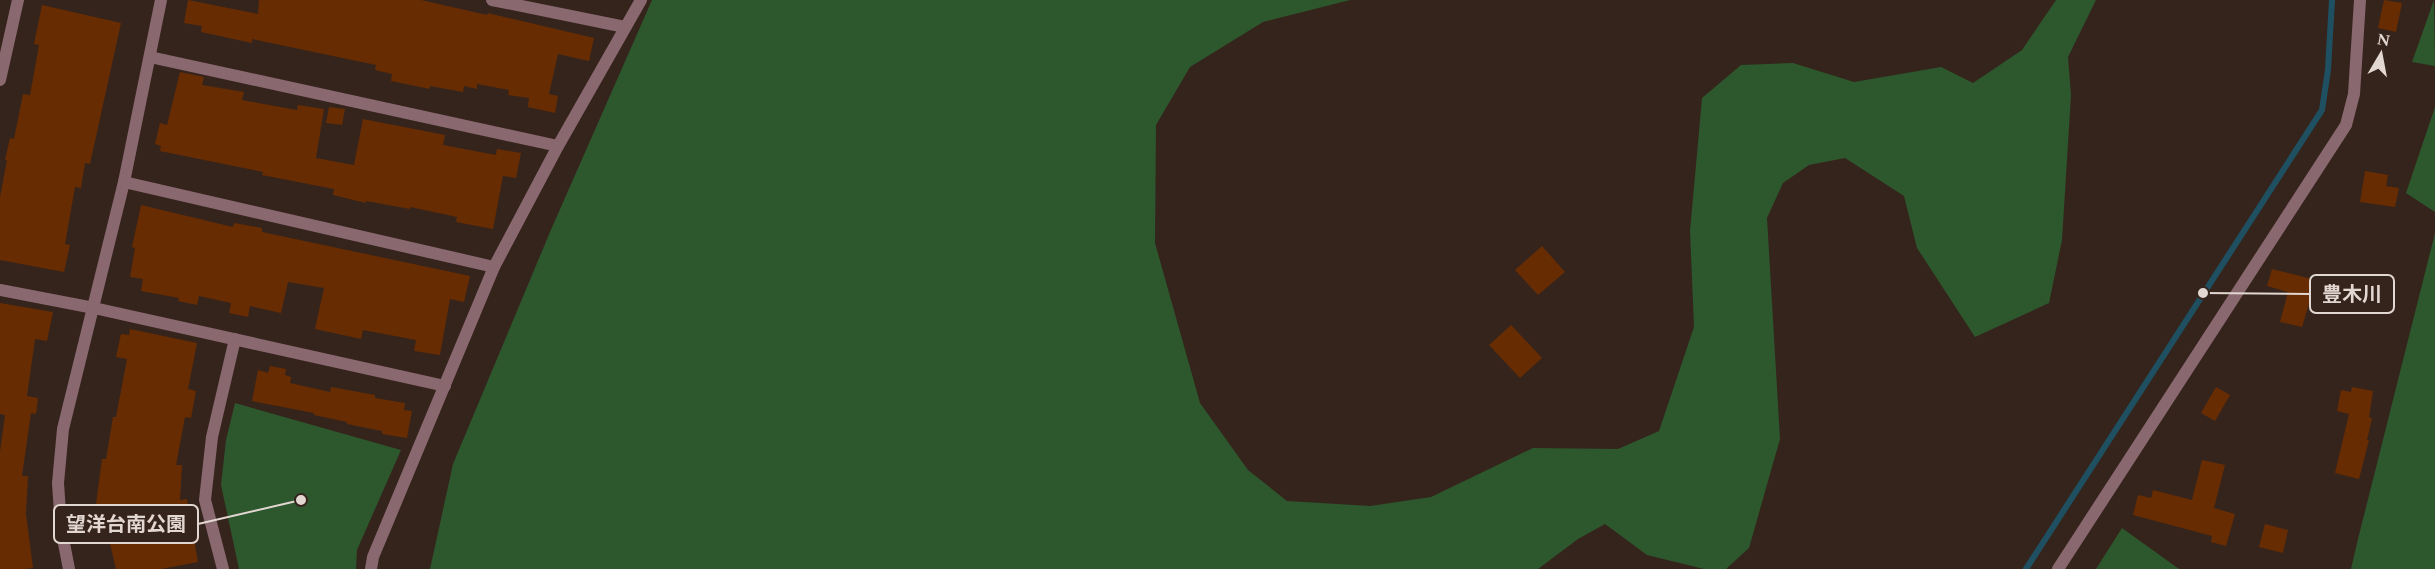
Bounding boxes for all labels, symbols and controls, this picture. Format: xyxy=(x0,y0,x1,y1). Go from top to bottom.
north arrow xyxy=(2351,24,2411,84)
text: N xyxy=(2375,27,2392,53)
callout: 豊木川 xyxy=(2310,275,2394,313)
text: 豊木川 xyxy=(2322,280,2382,310)
callout: 望洋台南公園 xyxy=(54,505,198,543)
text: 望洋台南公園 xyxy=(66,510,186,540)

